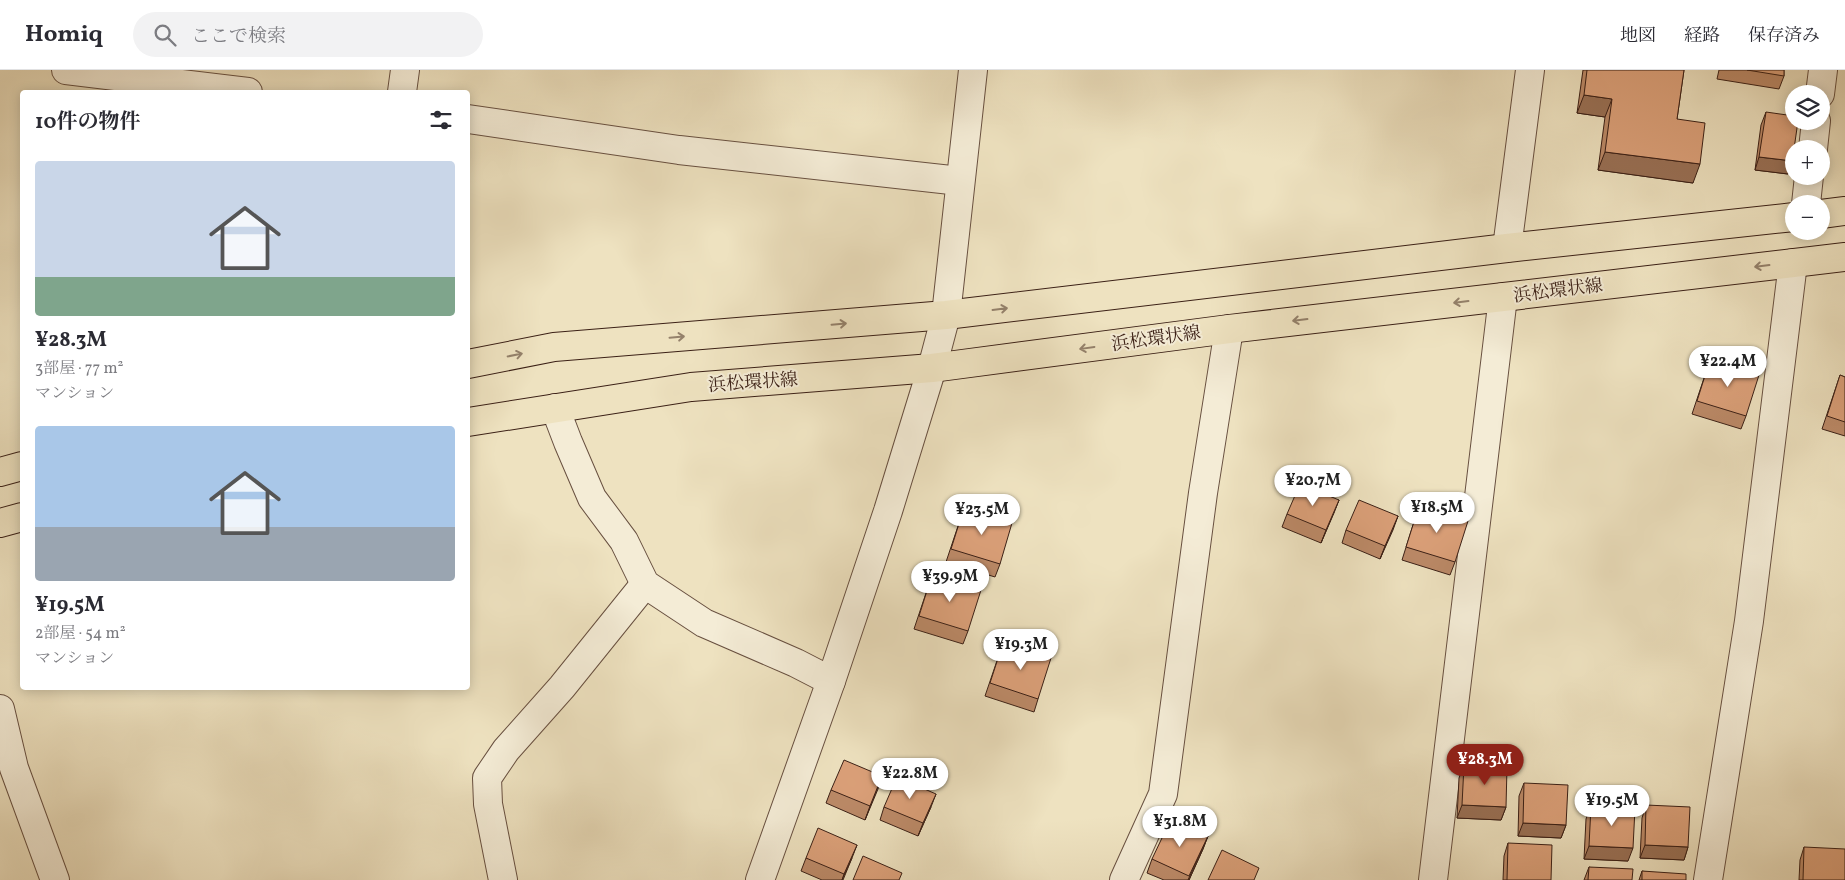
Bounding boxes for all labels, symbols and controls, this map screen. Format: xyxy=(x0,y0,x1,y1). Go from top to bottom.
search box xyxy=(133,12,483,57)
text: Homiq xyxy=(25,18,103,52)
icon: search xyxy=(151,21,179,49)
text: ここで検索 xyxy=(191,24,286,50)
text: 地図 xyxy=(1620,24,1656,49)
text: 経路 xyxy=(1684,24,1720,49)
text: 保存済み xyxy=(1748,24,1820,49)
map controls xyxy=(1785,85,1830,240)
button: layers xyxy=(1785,85,1830,130)
icon: filters xyxy=(427,106,455,134)
text: 10件の物件 xyxy=(35,108,140,137)
button: + xyxy=(1785,140,1830,185)
icon: home xyxy=(200,193,290,283)
button: − xyxy=(1785,195,1830,240)
one-way arrow xyxy=(1754,261,1770,271)
street label: 浜松環状線 xyxy=(1512,274,1604,309)
one-way arrow xyxy=(1454,297,1470,307)
one-way arrow xyxy=(992,304,1008,314)
one-way arrow xyxy=(1292,315,1308,325)
one-way arrow xyxy=(830,319,846,329)
street label: 浜松環状線 xyxy=(1110,321,1203,358)
text: ¥28.3M xyxy=(35,326,107,355)
one-way arrow xyxy=(668,333,684,342)
one-way arrow xyxy=(1079,343,1095,353)
pin: ¥22.4M xyxy=(1687,346,1769,388)
one-way arrow xyxy=(507,350,523,359)
text: ¥22.4M xyxy=(1700,351,1756,373)
text: 3部屋 · 77 m² xyxy=(35,358,124,380)
street label: 浜松環状線 xyxy=(707,368,799,399)
text: マンション xyxy=(35,383,114,405)
icon: home xyxy=(200,458,290,548)
pin: ¥20.7M xyxy=(1272,464,1354,507)
text: ¥20.7M xyxy=(1285,470,1341,492)
pin: ¥18.5M xyxy=(1396,492,1478,534)
pin: ¥23.5M xyxy=(941,494,1023,536)
text: ¥18.5M xyxy=(1411,497,1463,519)
text: ¥23.5M xyxy=(955,499,1009,521)
pin: ¥39.9M xyxy=(909,560,991,603)
text: ¥39.9M xyxy=(922,566,978,588)
text: ¥19.5M xyxy=(35,591,104,620)
text: 2部屋 · 54 m² xyxy=(35,623,126,645)
pin: ¥19.3M xyxy=(980,628,1062,671)
text: ¥19.3M xyxy=(994,634,1048,656)
text: マンション xyxy=(35,648,114,670)
pin: ¥28.3M xyxy=(1444,744,1526,786)
text: ¥28.3M xyxy=(1458,749,1512,771)
pin: ¥22.8M xyxy=(869,758,951,800)
text: ¥22.8M xyxy=(882,763,938,785)
pin: ¥19.5M xyxy=(1571,784,1653,827)
text: ¥19.5M xyxy=(1586,790,1638,812)
pin: ¥31.8M xyxy=(1139,806,1221,848)
text: ¥31.8M xyxy=(1153,811,1207,833)

